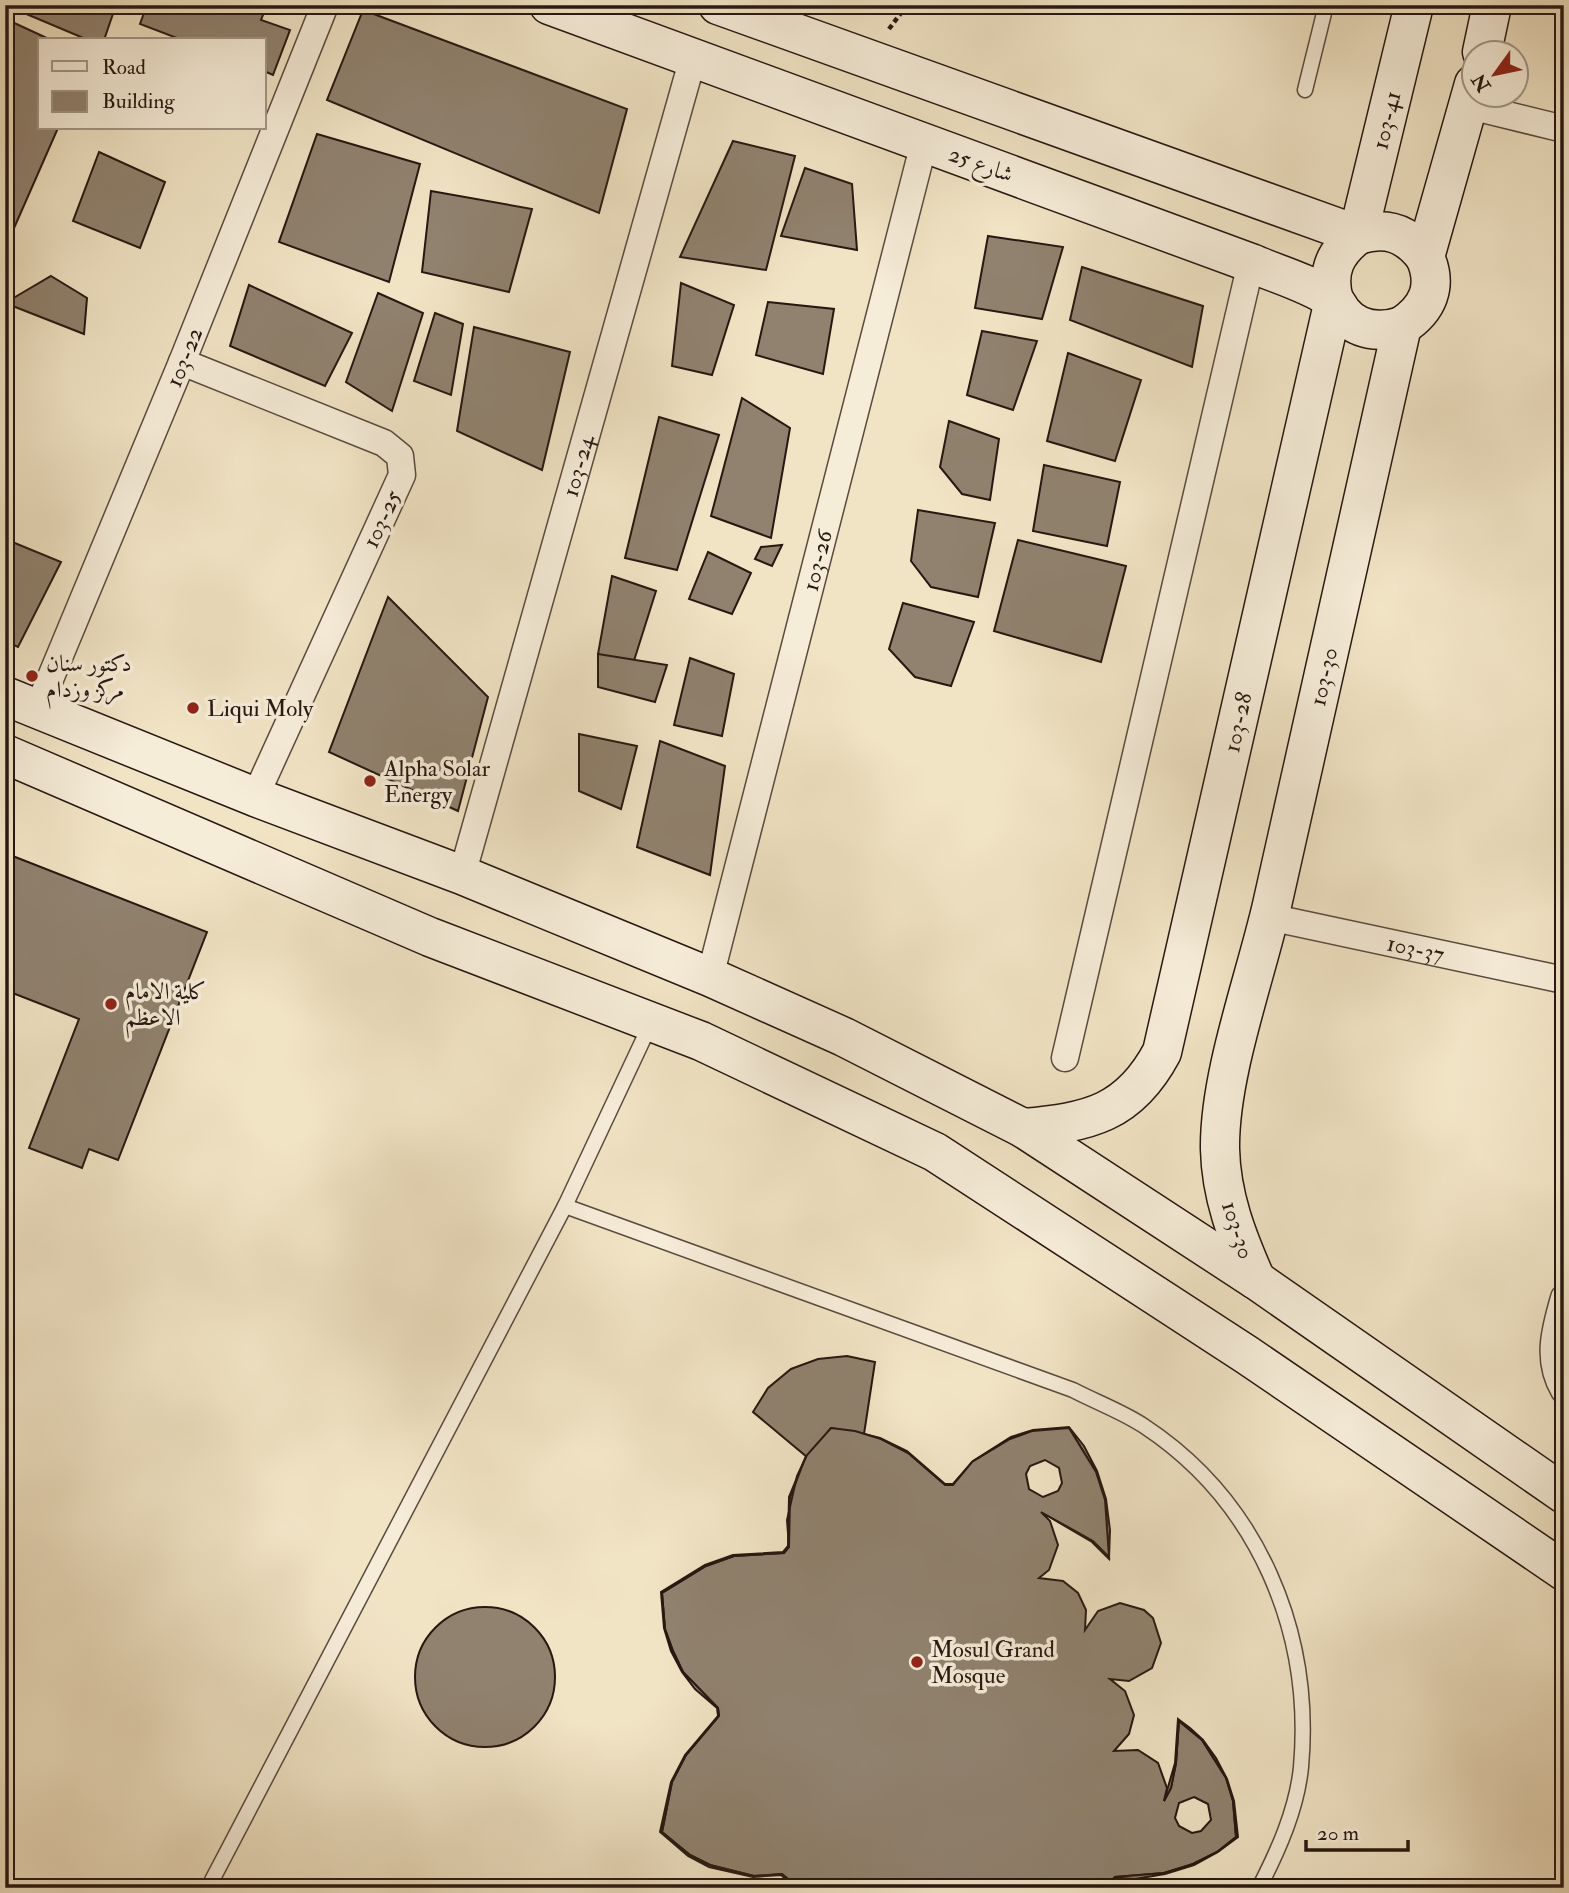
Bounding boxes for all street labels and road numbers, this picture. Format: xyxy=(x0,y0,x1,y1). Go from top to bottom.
street label: 103-41 xyxy=(1365,88,1407,152)
street label: شارع 25 xyxy=(943,139,1017,194)
street label: 103-22 xyxy=(159,323,209,391)
street label: 103-24 xyxy=(555,430,601,500)
street label: 103-25 xyxy=(356,486,408,552)
street label: 103-26 xyxy=(795,526,839,594)
street label: 103-30 xyxy=(1303,645,1344,709)
street label: 103-28 xyxy=(1217,689,1258,755)
street label: 103-37 xyxy=(1384,928,1447,969)
street label: 103-30 xyxy=(1215,1197,1261,1263)

